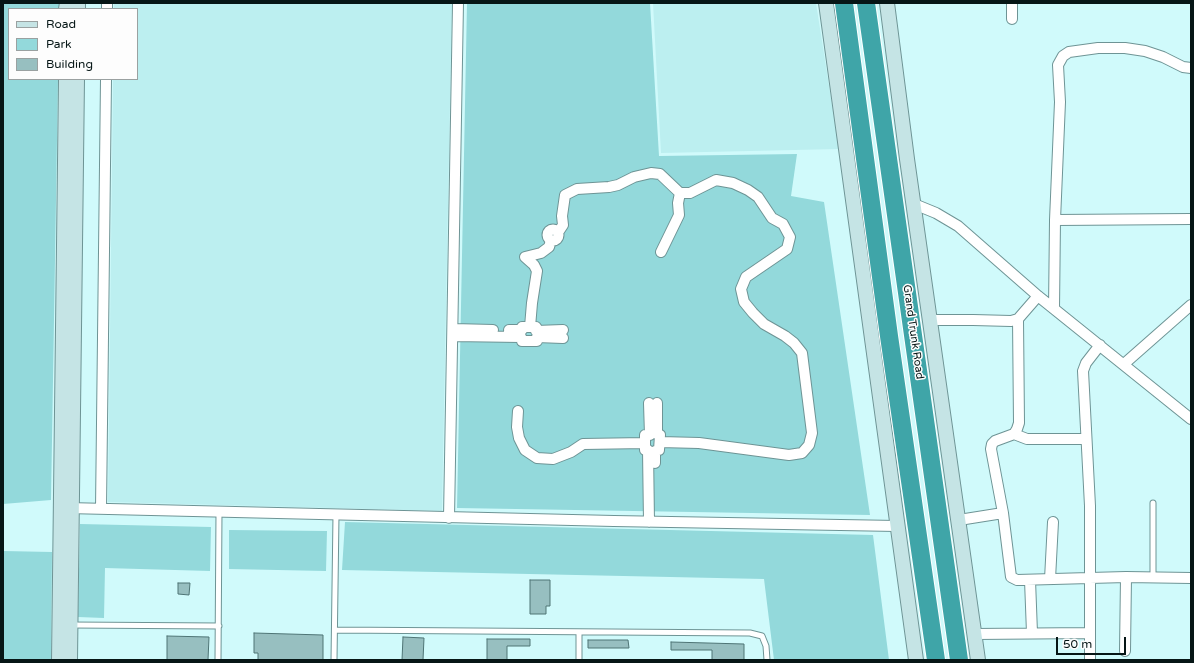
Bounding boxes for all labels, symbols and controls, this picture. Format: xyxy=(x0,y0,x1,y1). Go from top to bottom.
legend xyxy=(8,8,138,80)
text: Road xyxy=(46,17,76,31)
text: Park xyxy=(46,37,72,51)
text: Building xyxy=(46,57,93,71)
street label: Grand Trunk Road xyxy=(900,284,926,380)
scale bar xyxy=(1058,629,1128,655)
text: 50 m xyxy=(1063,637,1092,651)

